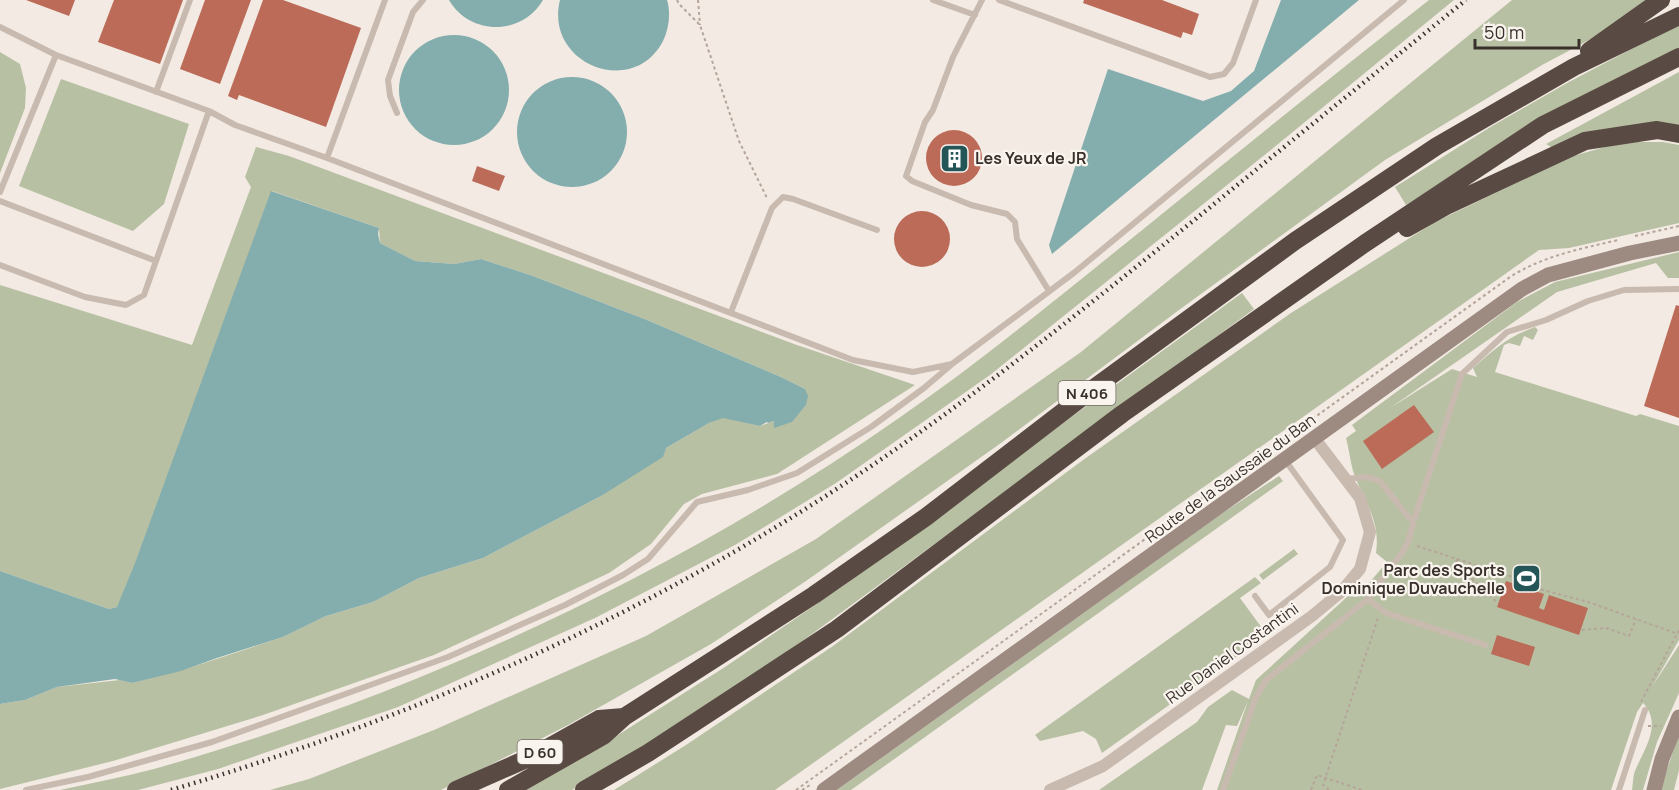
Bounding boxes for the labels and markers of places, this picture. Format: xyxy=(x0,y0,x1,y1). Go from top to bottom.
building icon: Les Yeux de JR xyxy=(938,142,970,174)
place label: Les Yeux de JR xyxy=(975,147,1087,169)
place label: Parc des Sports Dominique Duvauchelle xyxy=(1322,559,1505,599)
sports icon: Parc des Sports Dominique Duvauchelle xyxy=(1510,563,1542,595)

